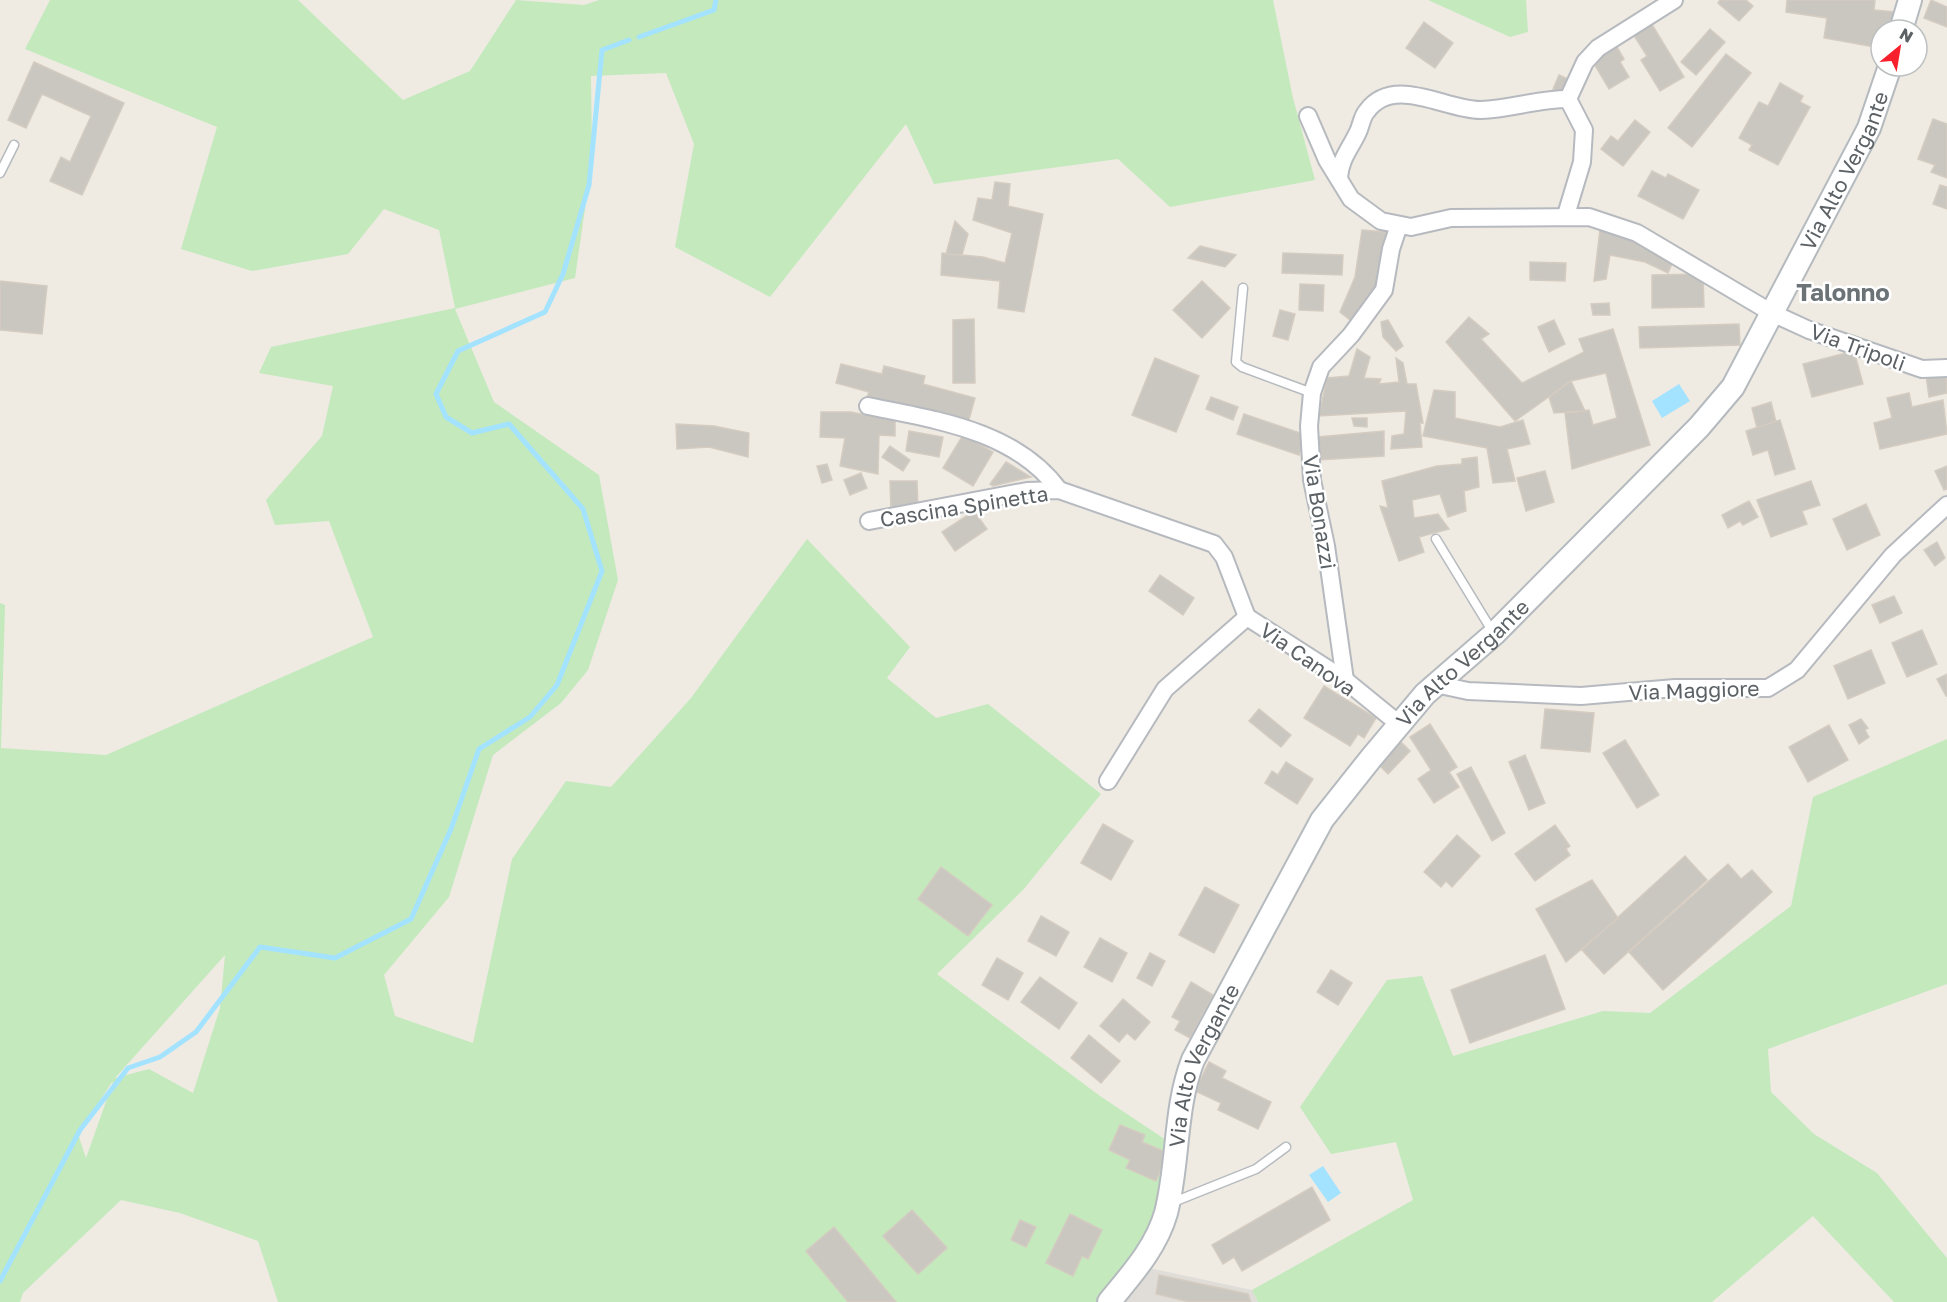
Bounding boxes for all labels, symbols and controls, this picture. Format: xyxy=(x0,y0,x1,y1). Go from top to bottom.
north arrow xyxy=(1869,18,1929,78)
text: N xyxy=(1896,23,1917,47)
street label: Via Alto Vergante xyxy=(1794,88,1893,255)
district label: Talonno xyxy=(1796,277,1890,306)
street label: Via Tripoli xyxy=(1807,318,1909,376)
street label: Via Bonazzi xyxy=(1298,453,1342,571)
street label: Cascina Spinetta xyxy=(878,480,1050,532)
street label: Via Alto Vergante xyxy=(1390,593,1534,732)
street label: Via Canova xyxy=(1255,616,1361,702)
street label: Via Maggiore xyxy=(1628,675,1760,705)
street label: Via Alto Vergante xyxy=(1163,979,1245,1149)

